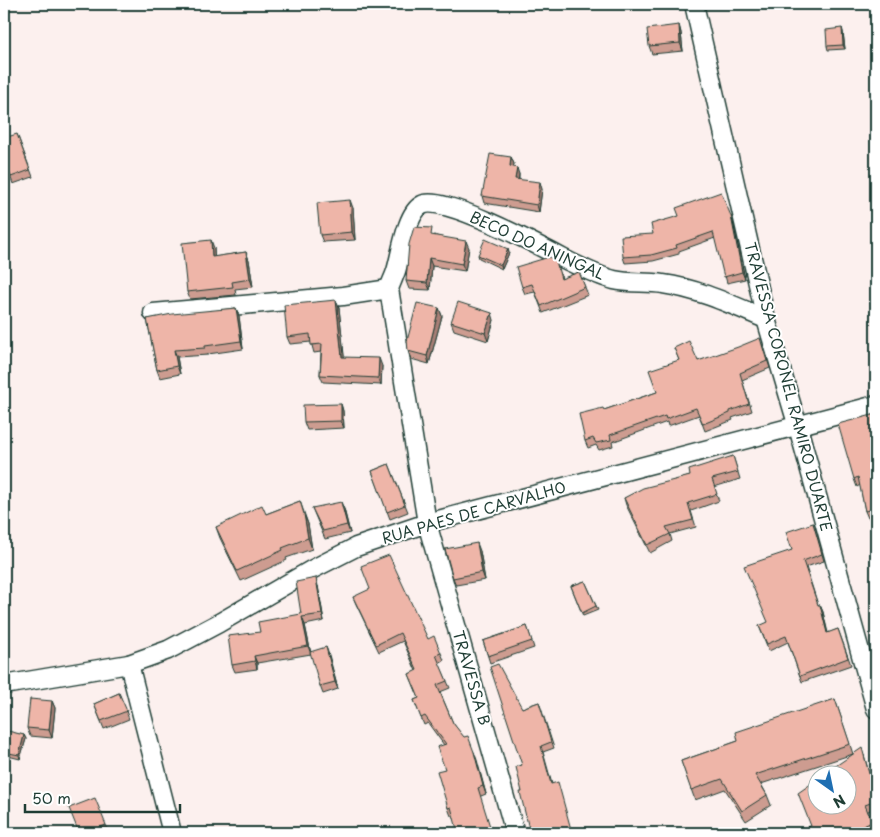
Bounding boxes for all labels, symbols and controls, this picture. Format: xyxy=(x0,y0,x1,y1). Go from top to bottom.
street label: BECO DO ANINGAL xyxy=(466,205,609,285)
street label: TRAVESSA CORONEL RAMIRO DUARTE xyxy=(740,239,839,534)
street label: RUA PAES DE CARVALHO xyxy=(379,474,569,549)
street label: TRAVESSA B xyxy=(448,628,497,728)
north arrow xyxy=(808,764,858,814)
scale bar xyxy=(25,782,180,814)
text: 50 m xyxy=(32,786,71,809)
text: N xyxy=(829,789,850,813)

